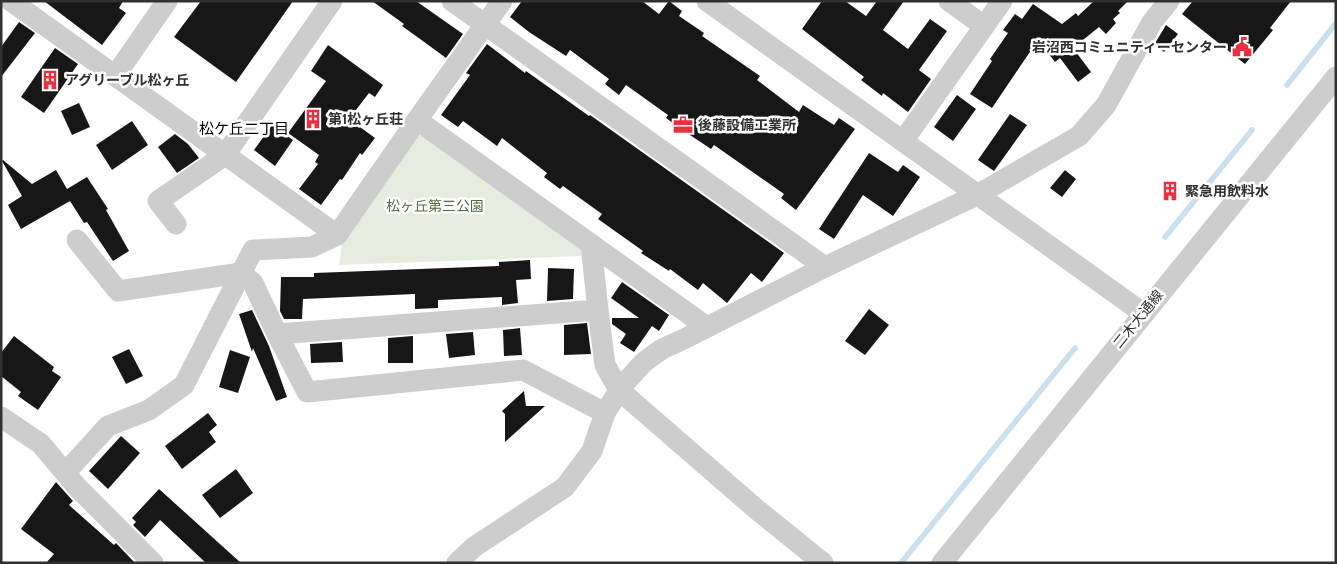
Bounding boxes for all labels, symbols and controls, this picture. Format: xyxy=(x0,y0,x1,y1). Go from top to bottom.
public building icon: 岩沼西コミュニティーセンター xyxy=(1231,36,1253,58)
place label: 岩沼西コミュニティーセンター xyxy=(1032,38,1227,56)
building icon: アグリーブル松ヶ丘 xyxy=(39,69,61,91)
place label: アグリーブル松ヶ丘 xyxy=(65,71,189,89)
building icon: 第1松ヶ丘荘 xyxy=(302,108,324,130)
place label: 第1松ヶ丘荘 xyxy=(328,110,403,128)
office icon: 後藤設備工業所 xyxy=(672,114,694,136)
place label: 後藤設備工業所 xyxy=(698,116,796,134)
district label: 松ケ丘二丁目 xyxy=(199,120,289,138)
building icon: 緊急用飲料水 xyxy=(1159,180,1181,202)
place label: 緊急用飲料水 xyxy=(1185,182,1269,200)
park label: 松ヶ丘第三公園 xyxy=(386,197,484,215)
street label: 二木大通線 xyxy=(1109,286,1167,352)

